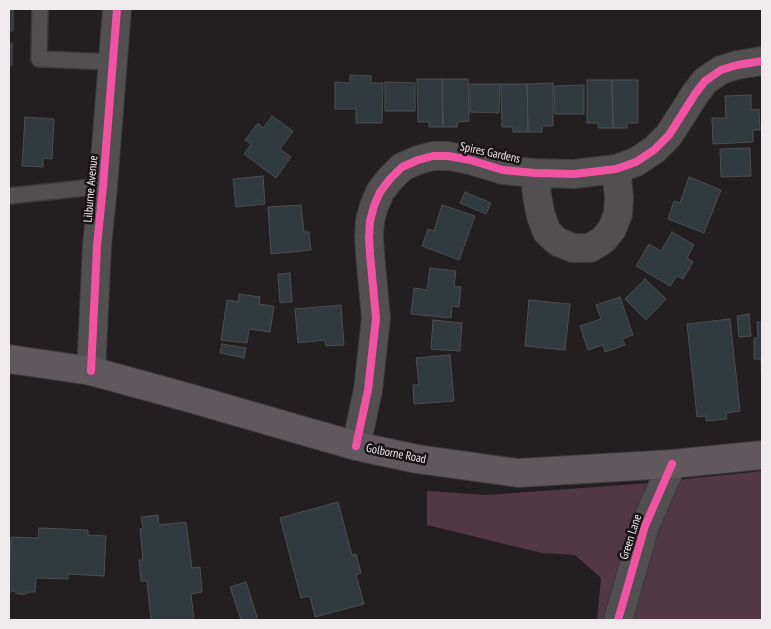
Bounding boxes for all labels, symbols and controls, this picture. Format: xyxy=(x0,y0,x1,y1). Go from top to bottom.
street label: Spires Gardens xyxy=(459,140,521,166)
street label: Lilburne Avenue xyxy=(81,155,101,223)
street label: Golborne Road xyxy=(365,441,427,467)
street label: Green Lane xyxy=(617,513,645,561)

